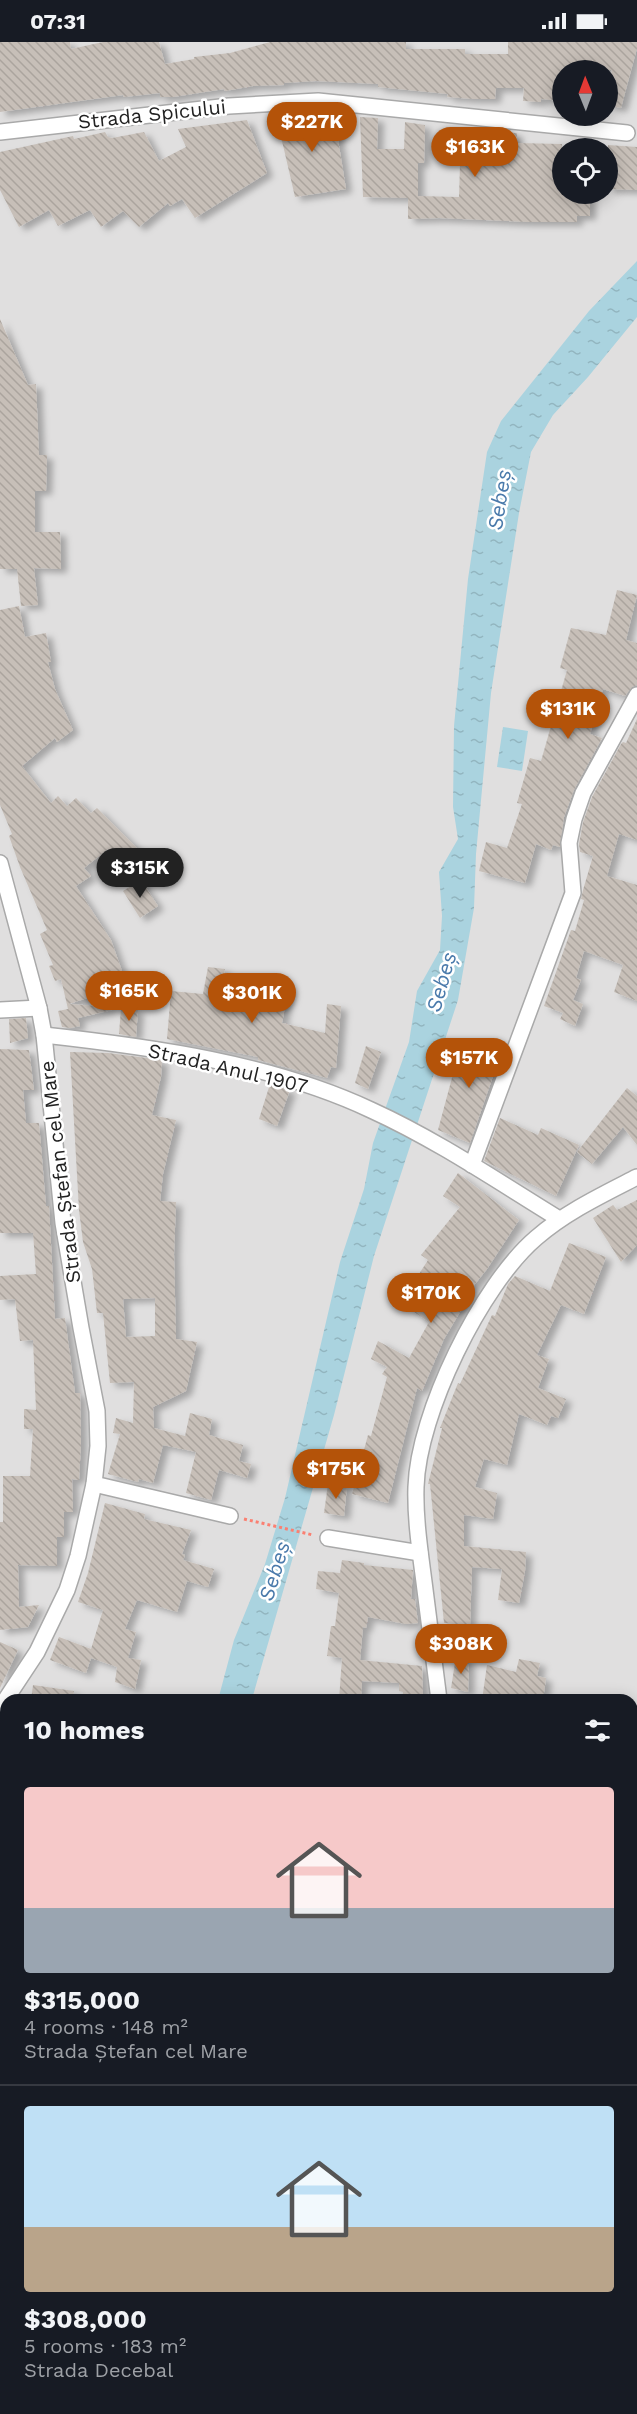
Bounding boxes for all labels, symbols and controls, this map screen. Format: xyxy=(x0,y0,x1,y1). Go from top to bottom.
text: 07:31 xyxy=(30,9,86,34)
north arrow xyxy=(552,60,618,126)
map controls xyxy=(552,60,618,204)
street label: Strada Spicului xyxy=(77,94,227,134)
pin: $227K xyxy=(270,102,354,153)
text: $227K xyxy=(281,109,343,133)
pin: $163K xyxy=(433,127,517,178)
text: $163K xyxy=(445,134,505,158)
button: locate xyxy=(552,138,618,204)
water label: Sebeș xyxy=(482,468,516,532)
pin: $131K xyxy=(526,689,610,740)
text: $131K xyxy=(540,696,596,720)
pin: $315K xyxy=(98,848,182,899)
text: $315K xyxy=(111,855,169,879)
water label: Sebeș xyxy=(421,949,462,1015)
pin: $165K xyxy=(87,971,171,1022)
pin: $301K xyxy=(210,973,294,1024)
text: $165K xyxy=(99,978,159,1002)
text: $301K xyxy=(222,980,282,1004)
street label: Strada Anul 1907 xyxy=(146,1038,310,1098)
pin: $157K xyxy=(427,1038,511,1089)
text: $157K xyxy=(440,1045,498,1069)
street label: Strada Ștefan cel Mare xyxy=(34,1060,86,1284)
pin: $170K xyxy=(389,1273,473,1324)
text: $170K xyxy=(401,1280,461,1304)
pin: $175K xyxy=(294,1449,378,1500)
text: $175K xyxy=(307,1456,365,1480)
water label: Sebeș xyxy=(253,1538,295,1604)
pin: $308K xyxy=(419,1624,503,1675)
text: $308K xyxy=(429,1631,493,1655)
icon: filters xyxy=(581,1714,614,1747)
text: 10 homes xyxy=(24,1715,144,1745)
icon: home xyxy=(265,1826,373,1934)
text: $315,000 xyxy=(24,1985,140,2015)
text: 4 rooms · 148 m² xyxy=(24,2015,188,2039)
text: Strada Ștefan cel Mare xyxy=(24,2039,248,2063)
icon: home xyxy=(265,2145,373,2253)
text: $308,000 xyxy=(24,2304,147,2334)
text: 5 rooms · 183 m² xyxy=(24,2334,186,2358)
text: Strada Decebal xyxy=(24,2358,173,2382)

